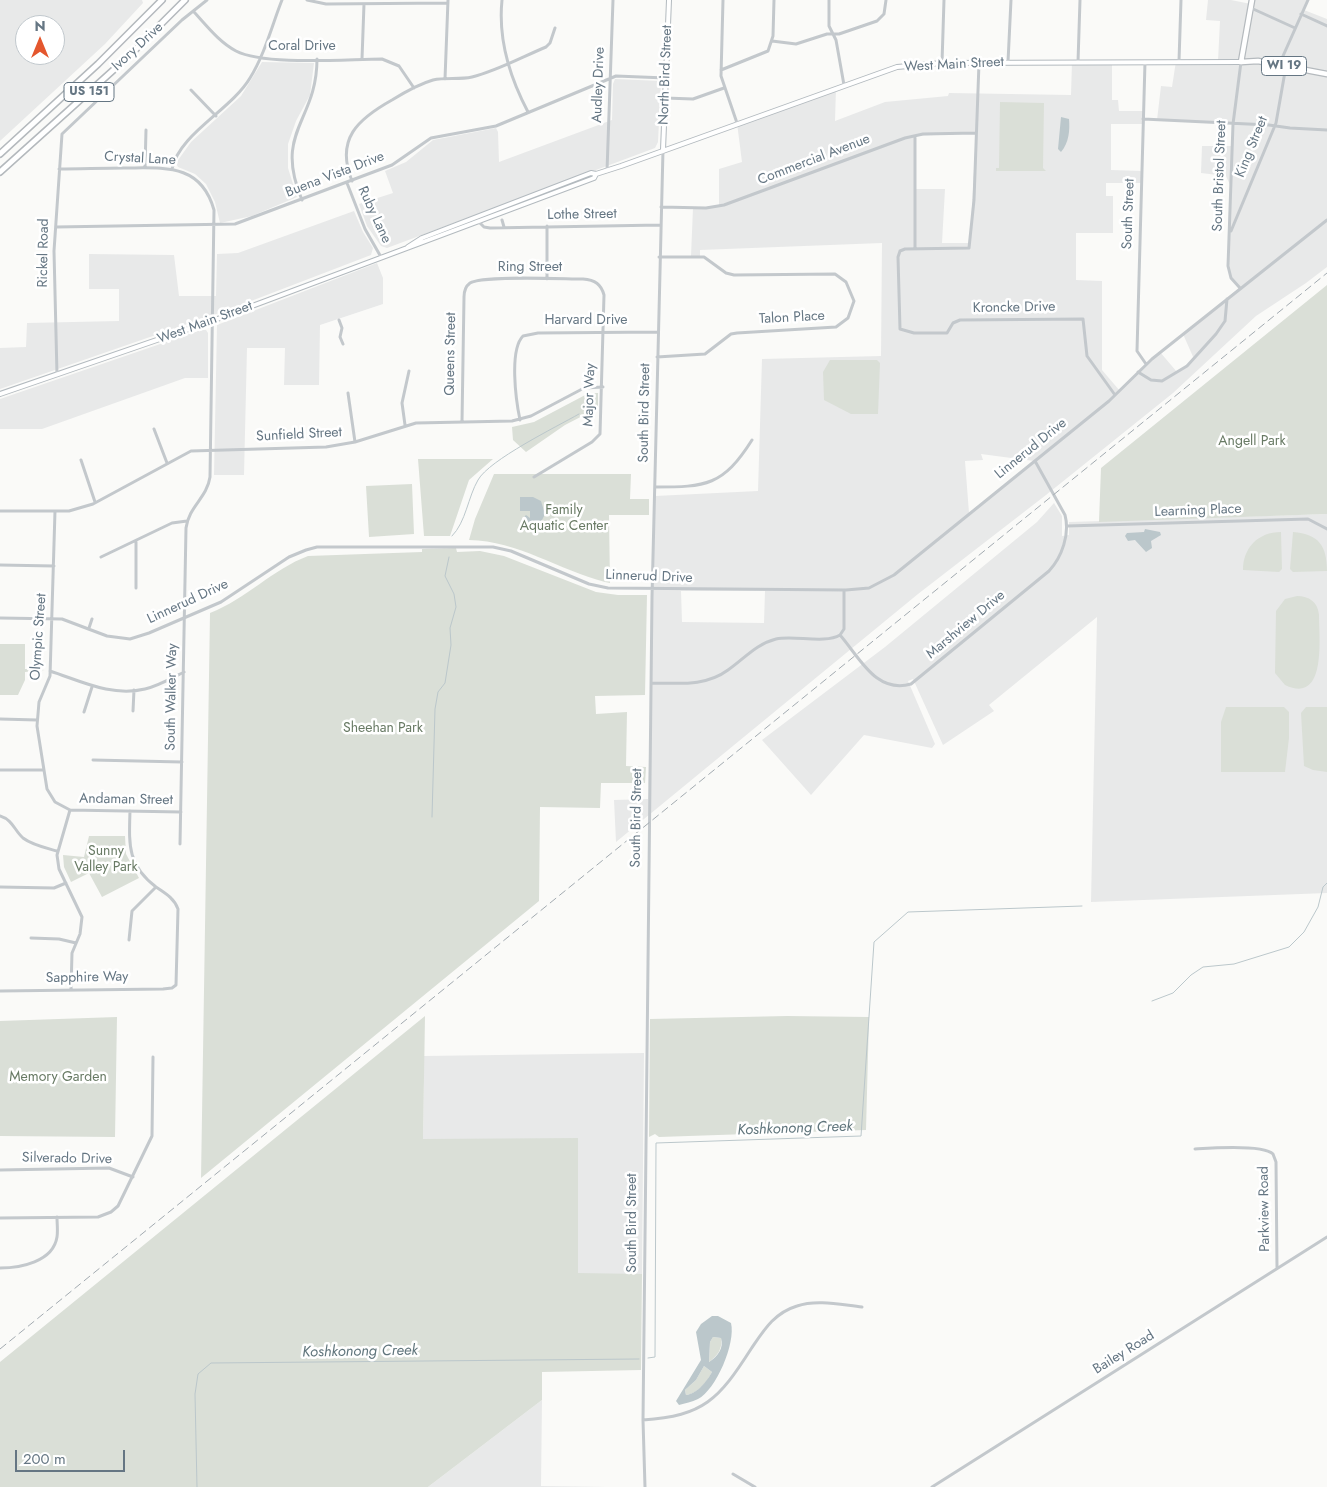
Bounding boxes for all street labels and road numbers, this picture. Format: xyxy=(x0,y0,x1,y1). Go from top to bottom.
street label: Ivory Drive xyxy=(109,19,167,75)
street label: North Bird Street xyxy=(656,25,676,125)
street label: Coral Drive xyxy=(268,39,336,55)
street label: Audley Drive xyxy=(589,47,609,123)
street label: West Main Street xyxy=(904,54,1004,76)
road number: WI 19 xyxy=(1262,56,1306,76)
road number: US 151 xyxy=(64,82,114,101)
street label: King Street xyxy=(1232,114,1272,180)
street label: South Bristol Street xyxy=(1210,120,1230,232)
street label: Commercial Avenue xyxy=(755,131,873,189)
street label: Buena Vista Drive xyxy=(283,148,387,202)
street label: Crystal Lane xyxy=(104,149,176,169)
street label: South Street xyxy=(1119,178,1139,250)
street label: Ruby Lane xyxy=(354,184,394,246)
street label: Lothe Street xyxy=(547,206,617,224)
street label: Rickel Road xyxy=(35,218,53,288)
street label: Ring Street xyxy=(498,260,562,276)
street label: West Main Street xyxy=(155,298,255,348)
street label: Kroncke Drive xyxy=(973,299,1055,317)
street label: Talon Place xyxy=(759,308,825,328)
street label: Queens Street xyxy=(442,312,460,396)
street label: Harvard Drive xyxy=(545,313,627,329)
street label: Major Way xyxy=(580,363,600,427)
street label: South Bird Street xyxy=(636,363,654,463)
street label: Linnerud Drive xyxy=(992,415,1070,483)
street label: Sunfield Street xyxy=(256,424,342,446)
street label: Learning Place xyxy=(1154,501,1242,521)
street label: Linnerud Drive xyxy=(605,567,693,587)
street label: Linnerud Drive xyxy=(145,576,231,628)
street label: Marshview Drive xyxy=(923,587,1009,663)
street label: Olympic Street xyxy=(28,593,50,681)
street label: South Walker Way xyxy=(163,643,181,751)
street label: South Bird Street xyxy=(628,768,646,868)
street label: Andaman Street xyxy=(79,791,173,809)
street label: Sapphire Way xyxy=(46,969,128,987)
street label: Silverado Drive xyxy=(22,1150,112,1168)
street label: Parkview Road xyxy=(1256,1166,1274,1252)
street label: South Bird Street xyxy=(625,1173,641,1273)
street label: Bailey Road xyxy=(1090,1328,1158,1378)

